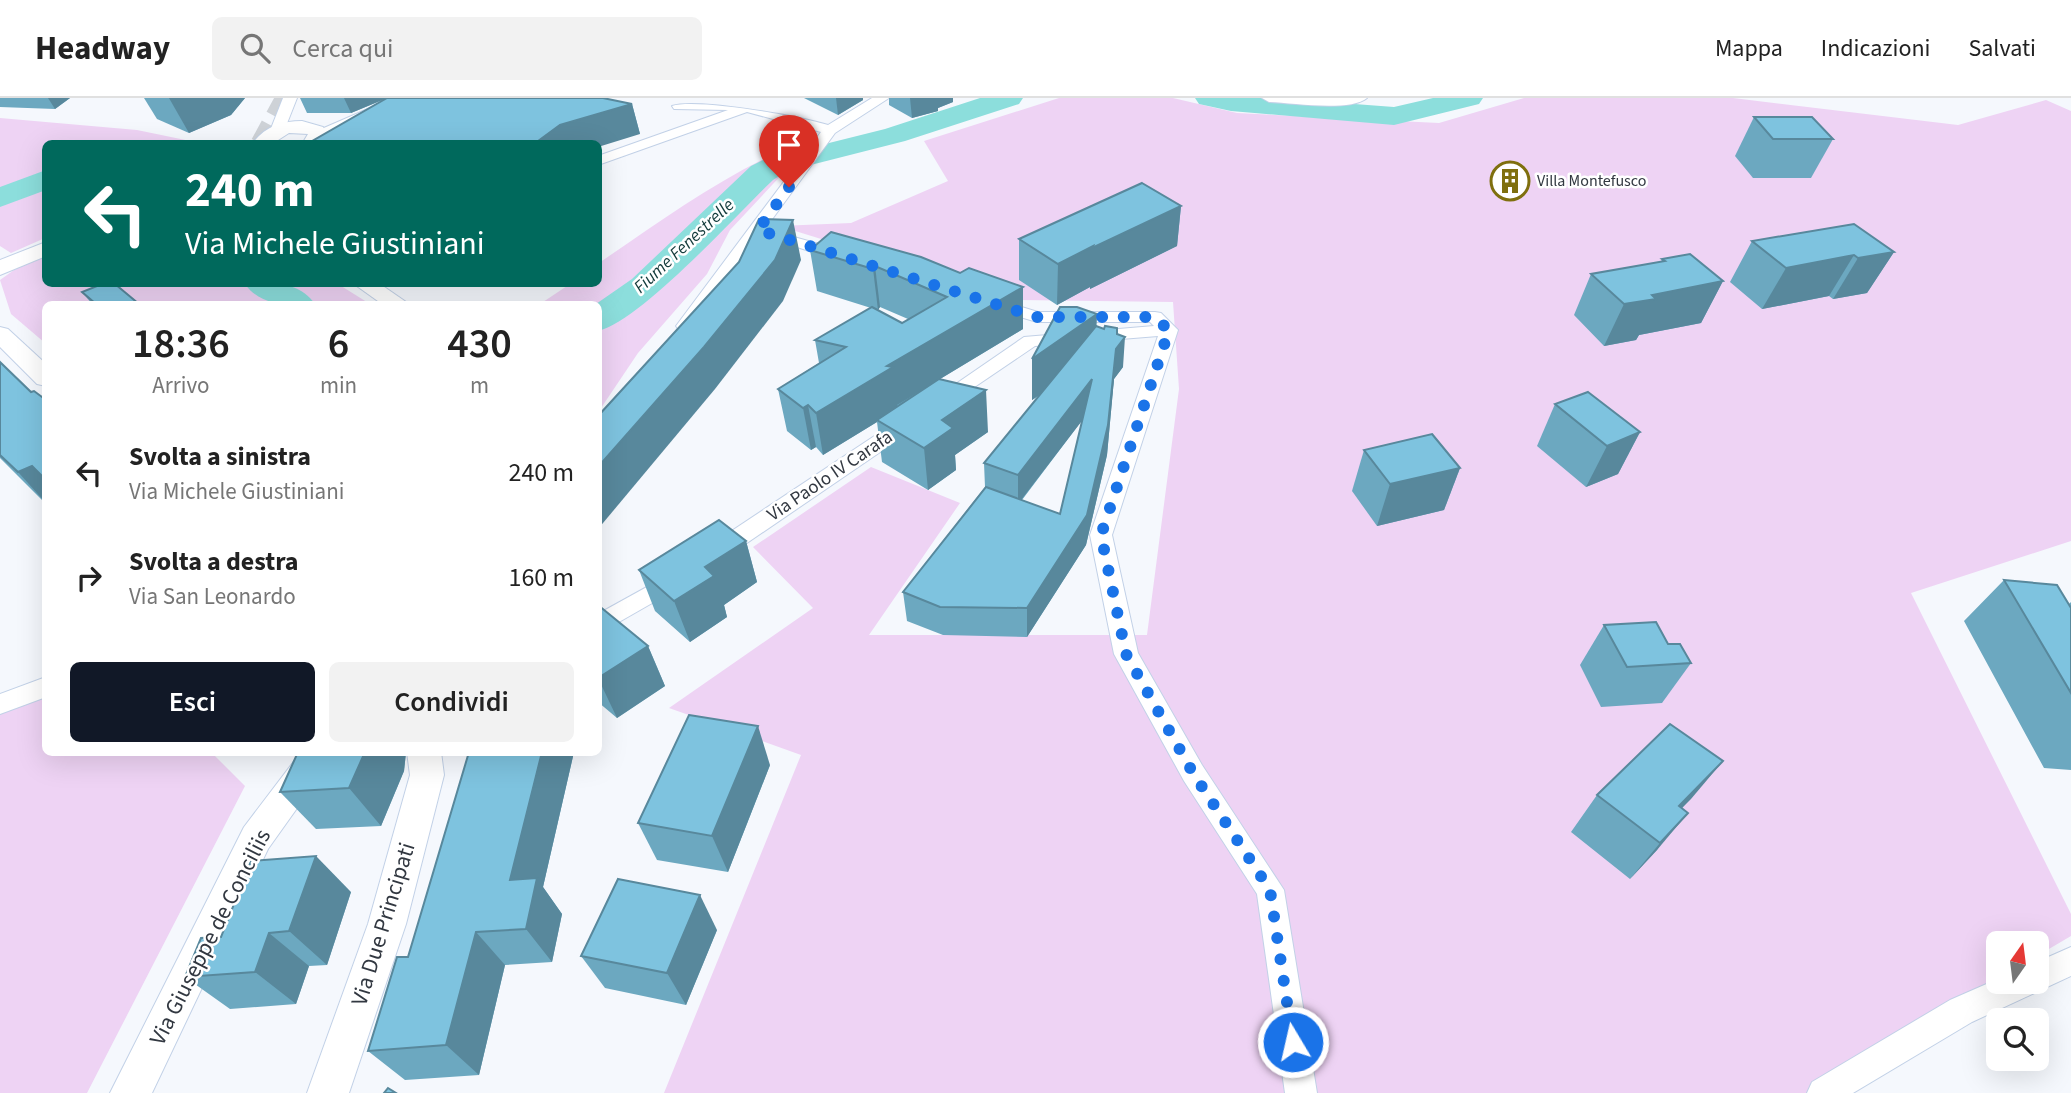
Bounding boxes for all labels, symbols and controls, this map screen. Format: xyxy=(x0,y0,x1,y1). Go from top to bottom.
search box xyxy=(212,17,702,80)
text: Headway xyxy=(35,25,170,72)
icon: search xyxy=(236,29,274,67)
text: Cerca qui xyxy=(292,30,394,67)
text: Mappa xyxy=(1715,31,1783,66)
text: Indicazioni xyxy=(1821,31,1930,66)
text: Salvati xyxy=(1968,31,2036,66)
pin xyxy=(759,115,819,187)
icon: arrive xyxy=(770,126,808,164)
text: 240 m xyxy=(185,156,314,226)
building icon: Villa Montefusco xyxy=(1489,160,1531,202)
icon: left xyxy=(70,168,161,259)
place label: Villa Montefusco xyxy=(1537,170,1646,192)
water label: Fiume Fenestrelle xyxy=(628,193,740,299)
text: Via Michele Giustiniani xyxy=(185,221,485,267)
text: 18:36 xyxy=(132,314,230,374)
text: 6 xyxy=(328,314,349,374)
text: 430 xyxy=(447,314,512,374)
text: Arrivo xyxy=(152,369,210,402)
text: min xyxy=(320,369,357,402)
text: m xyxy=(470,369,489,402)
street label: Via Paolo IV Carafa xyxy=(762,424,898,528)
text: Svolta a sinistra xyxy=(129,438,311,475)
icon: left xyxy=(70,454,108,492)
text: 240 m xyxy=(508,454,574,491)
text: Via Michele Giustiniani xyxy=(129,475,344,508)
text: Svolta a destra xyxy=(129,543,299,580)
icon: right xyxy=(70,559,108,597)
text: 160 m xyxy=(508,559,574,596)
text: Via San Leonardo xyxy=(129,580,296,613)
button: Esci xyxy=(70,662,315,742)
button: Condividi xyxy=(329,662,574,742)
street label: Via Giuseppe de Conciliis xyxy=(141,823,279,1051)
street label: Via Due Principati xyxy=(343,838,423,1010)
north arrow xyxy=(1986,931,2049,994)
map controls xyxy=(1986,931,2049,1071)
position arrow xyxy=(1256,1005,1330,1079)
button: search xyxy=(1986,1008,2049,1071)

